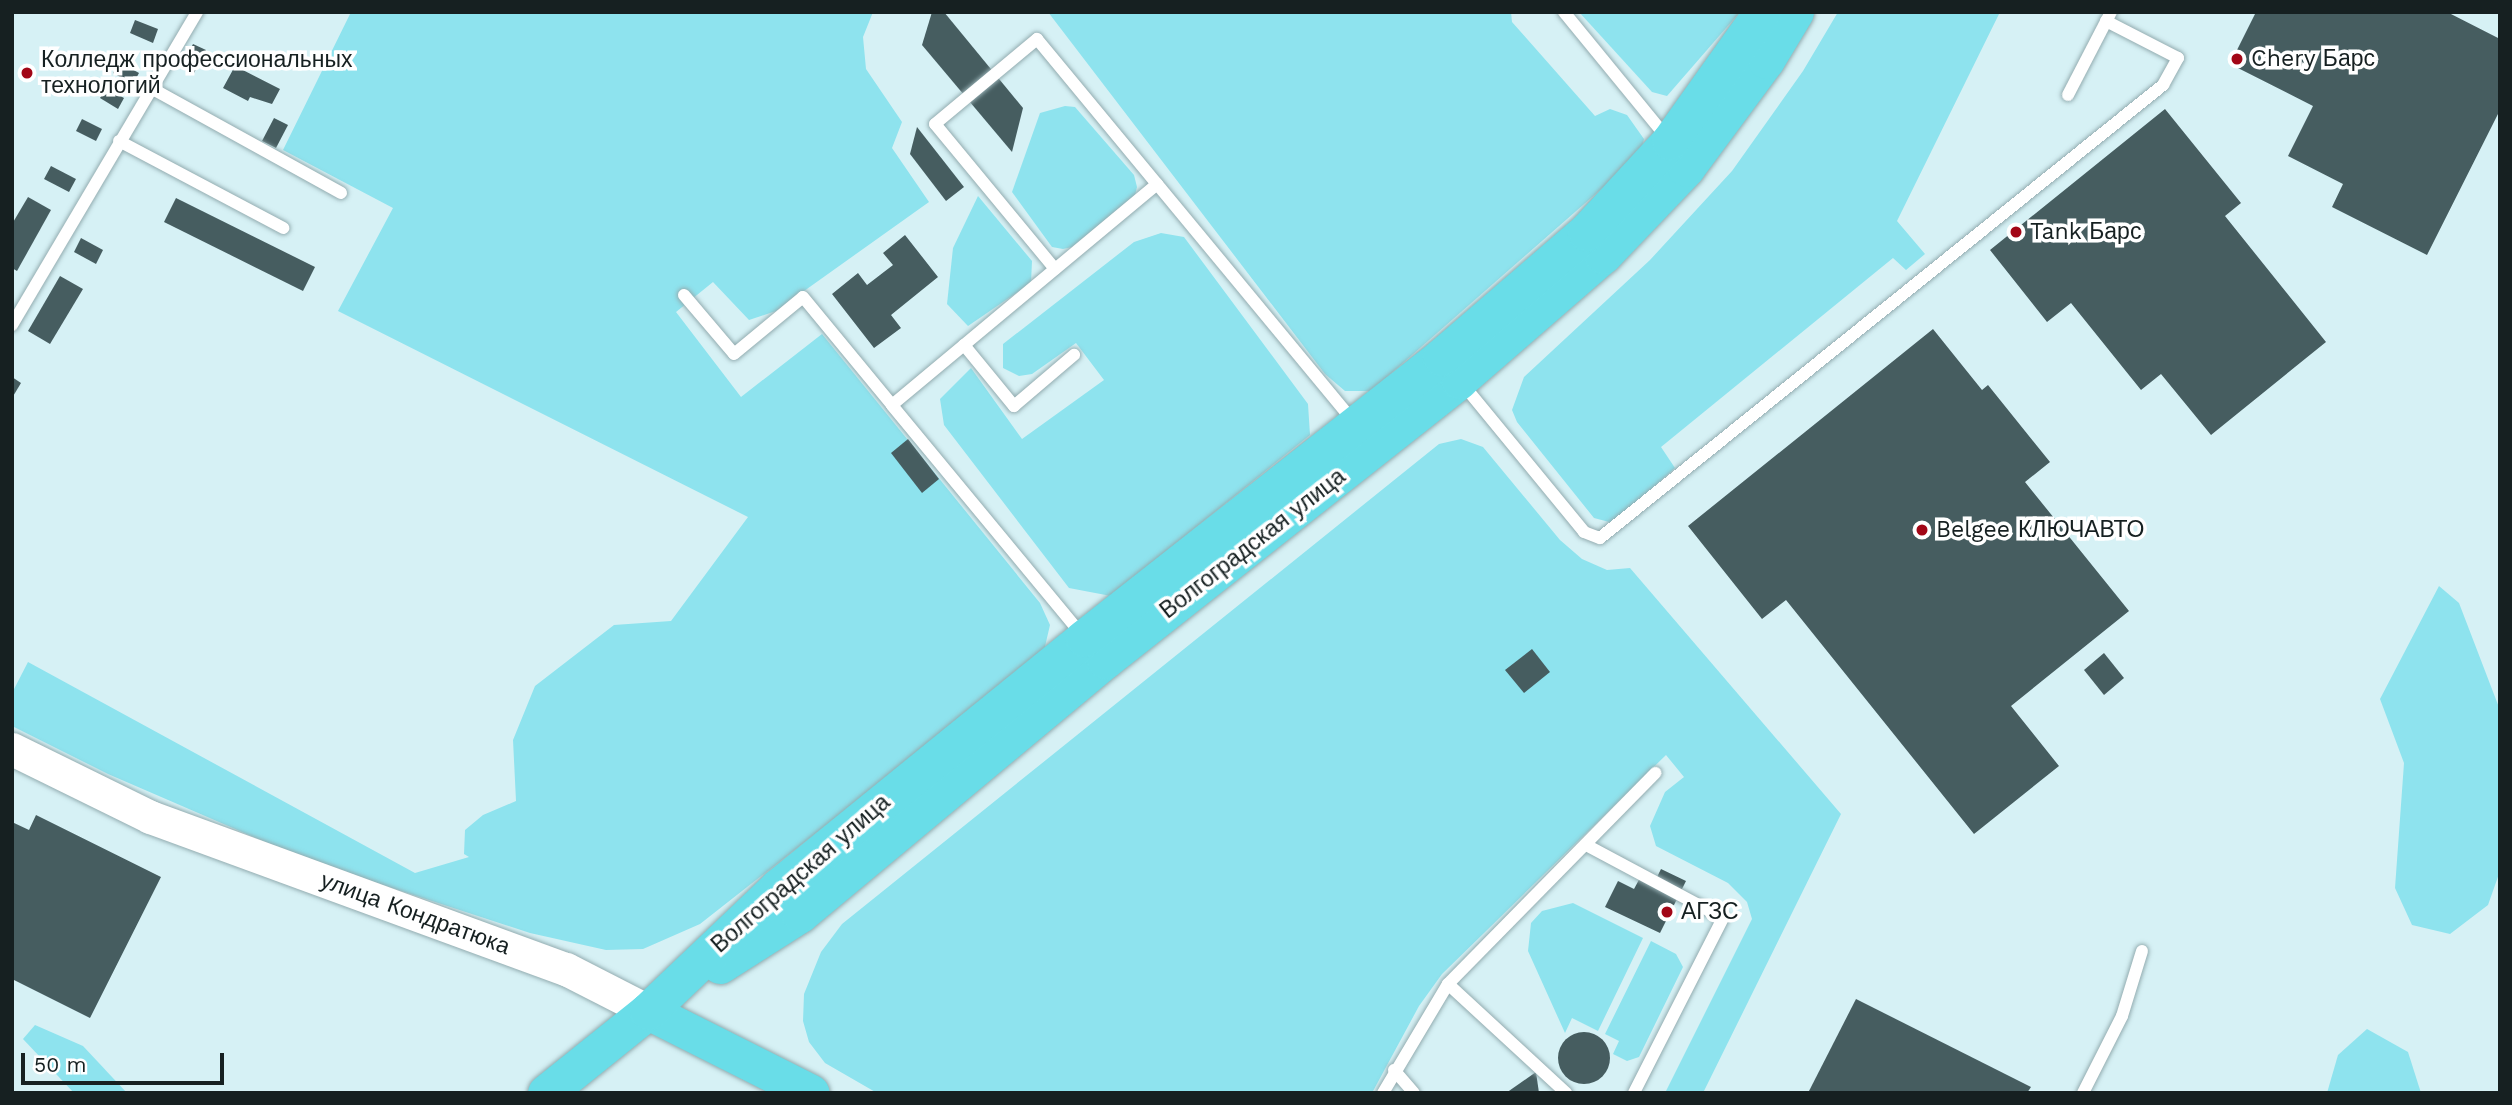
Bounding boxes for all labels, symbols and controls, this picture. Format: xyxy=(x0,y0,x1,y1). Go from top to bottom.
place label: Chery Барс xyxy=(2251,45,2376,73)
place label: Колледж профессиональных технологий xyxy=(41,46,352,100)
marker: Chery Барс xyxy=(2229,51,2245,67)
marker: Колледж профессиональных технологий xyxy=(19,65,35,81)
place label: Tank Барс xyxy=(2030,218,2142,246)
marker: Tank Барс xyxy=(2008,224,2024,240)
street label: Волгоградская улица xyxy=(1155,463,1351,625)
place label: Belgee КЛЮЧАВТО xyxy=(1936,516,2144,544)
marker: Belgee КЛЮЧАВТО xyxy=(1914,522,1930,538)
street label: Волгоградская улица xyxy=(706,789,896,959)
street label: улица Кондратюка xyxy=(316,867,514,961)
place label: АГЗС xyxy=(1681,898,1739,926)
marker: АГЗС xyxy=(1659,904,1675,920)
scale bar xyxy=(24,1038,228,1082)
text: 50 m xyxy=(34,1052,86,1077)

